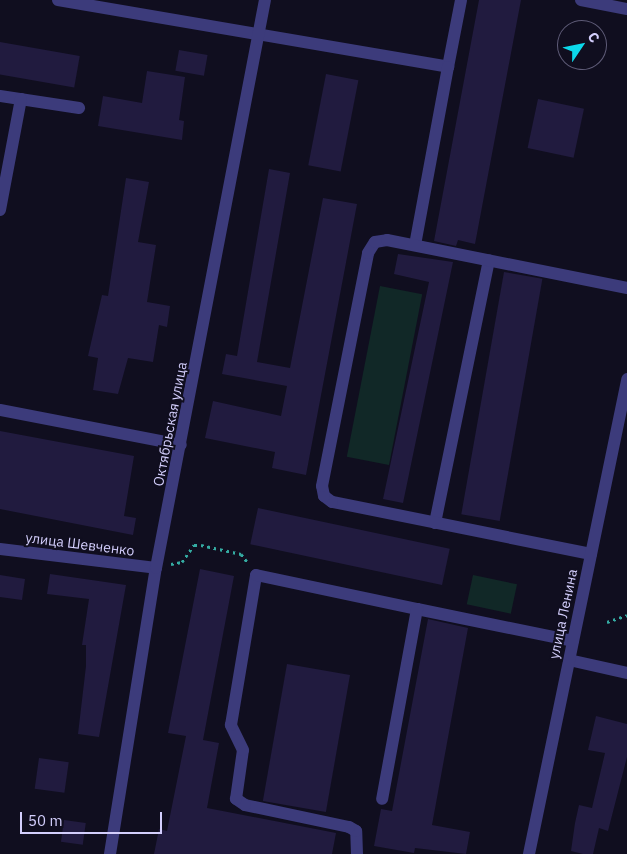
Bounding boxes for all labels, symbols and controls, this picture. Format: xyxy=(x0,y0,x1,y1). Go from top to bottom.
north arrow xyxy=(557,20,607,70)
text: С xyxy=(584,28,604,46)
street label: Октябрьская улица xyxy=(150,360,190,488)
street label: улица Шевченко xyxy=(25,529,135,559)
street label: улица Ленина xyxy=(545,567,581,661)
scale bar xyxy=(22,802,165,834)
text: 50 m xyxy=(28,811,63,830)

